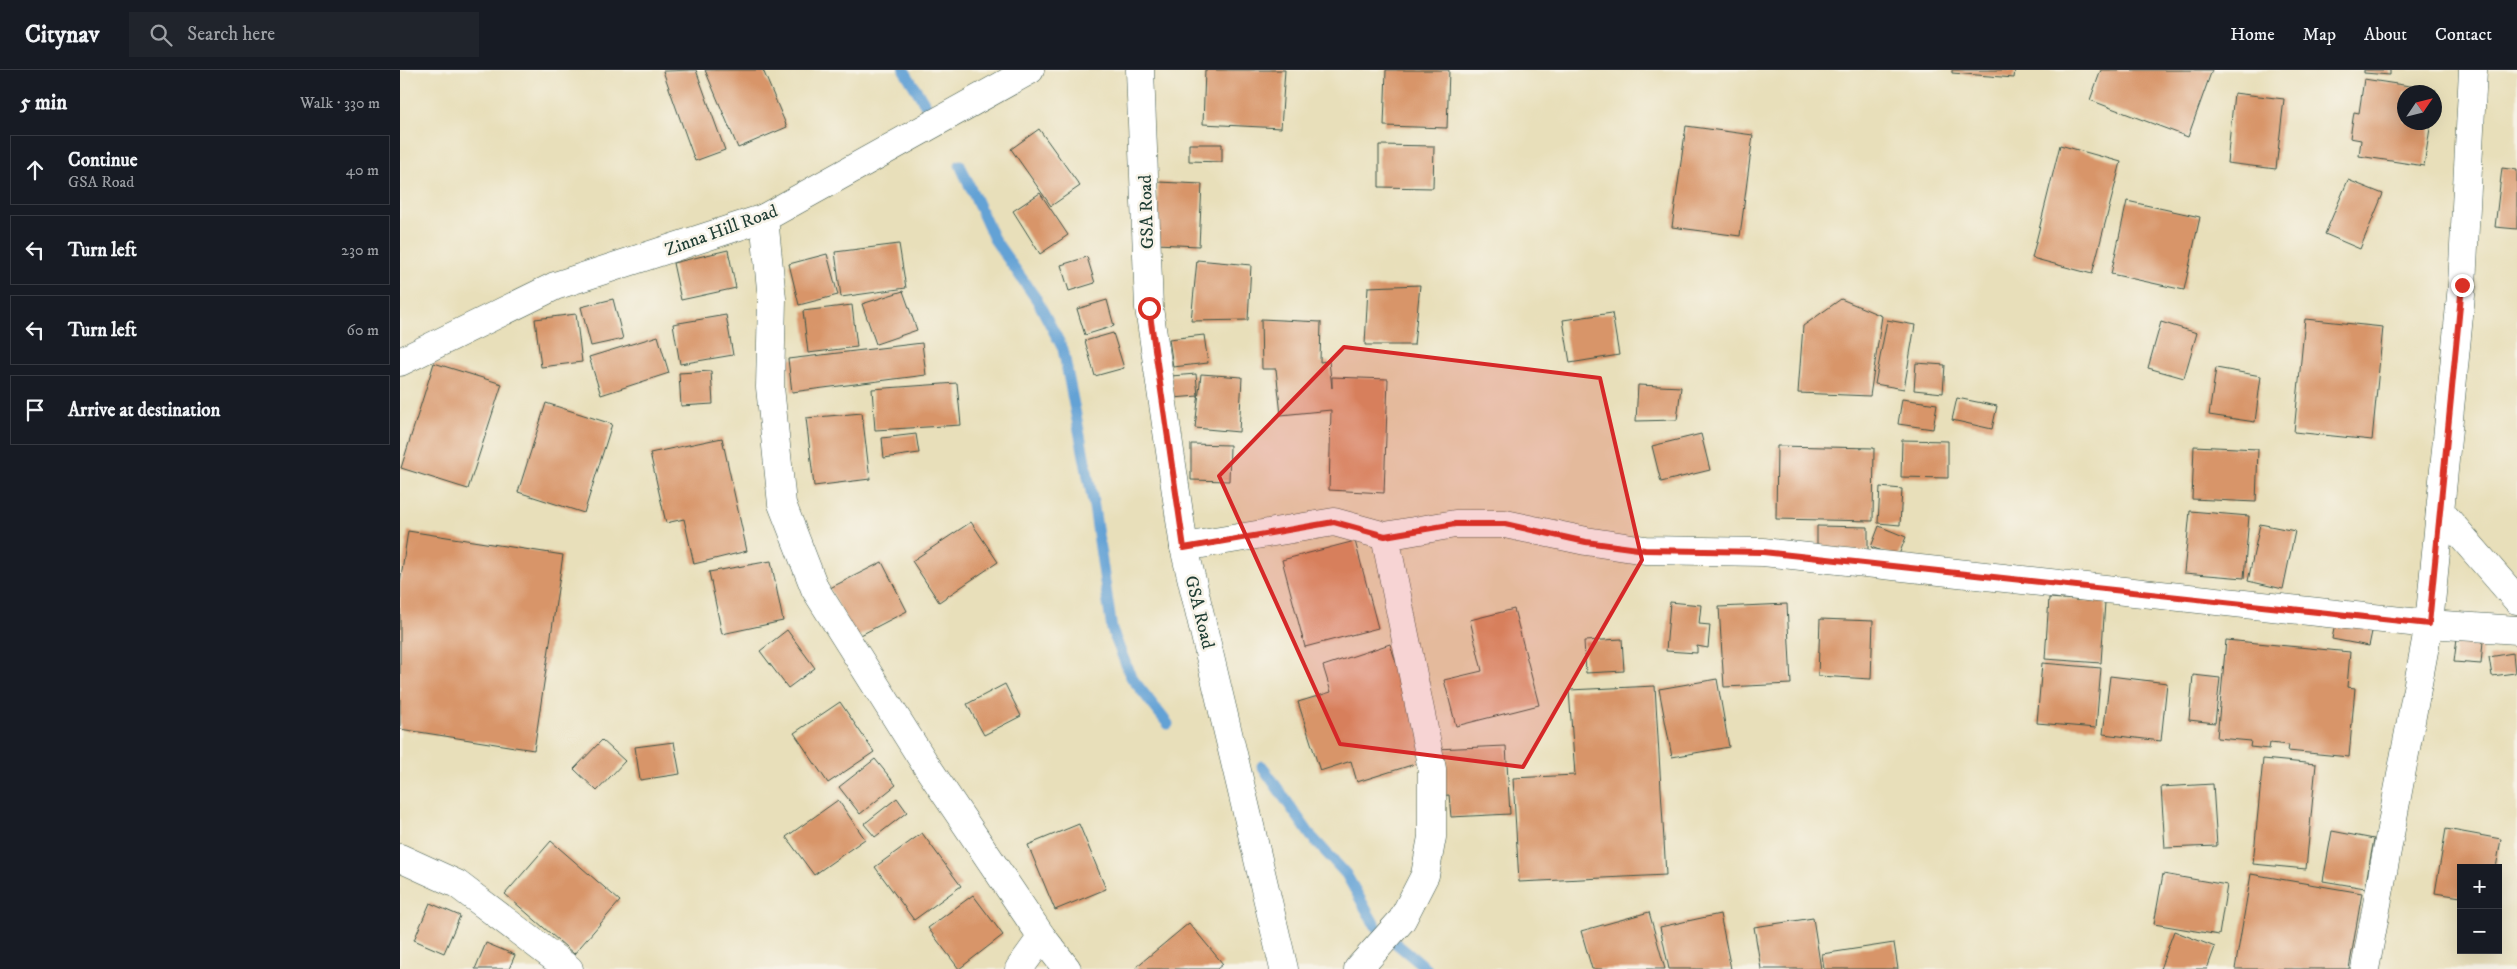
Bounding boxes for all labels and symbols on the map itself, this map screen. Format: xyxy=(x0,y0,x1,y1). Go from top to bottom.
north arrow xyxy=(2397,85,2442,130)
street label: GSA Road xyxy=(1135,174,1159,250)
street label: Zinna Hill Road xyxy=(662,200,781,261)
route end xyxy=(2451,274,2474,297)
route start xyxy=(1138,297,1161,320)
street label: GSA Road xyxy=(1179,573,1219,651)

